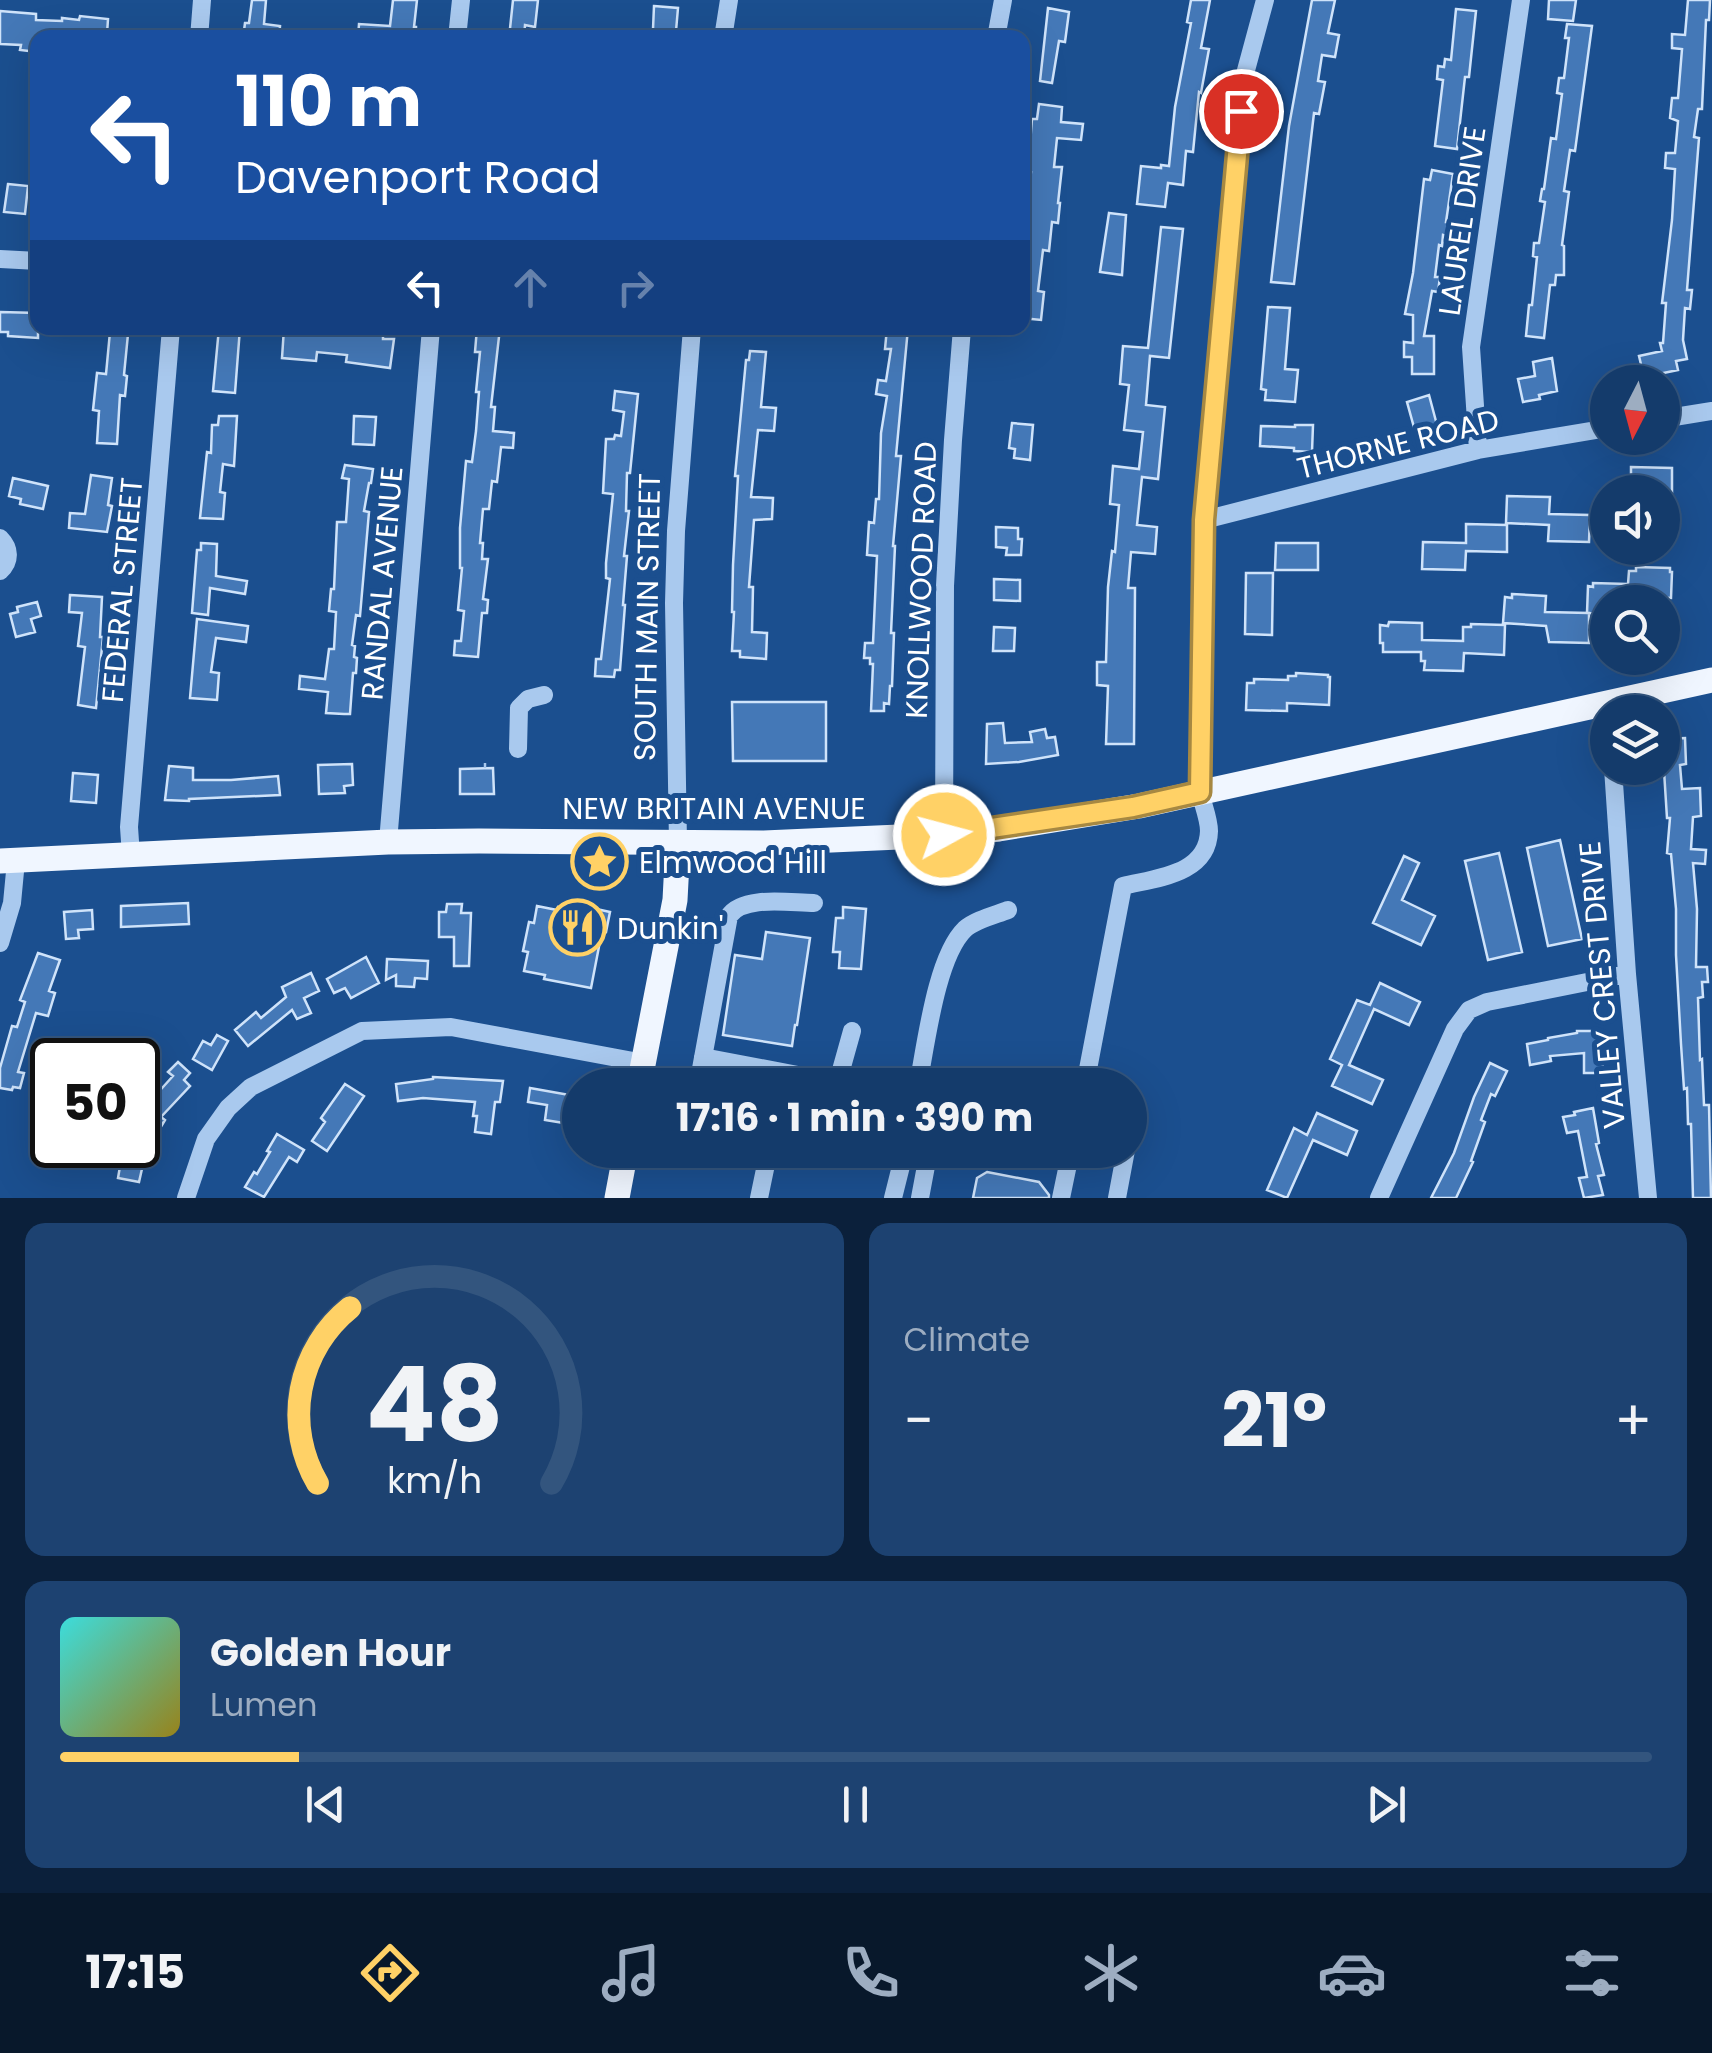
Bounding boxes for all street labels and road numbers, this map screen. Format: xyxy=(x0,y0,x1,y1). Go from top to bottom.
street label: LAUREL DRIVE xyxy=(1427,124,1497,318)
street label: THORNE ROAD xyxy=(1293,398,1503,490)
street label: KNOLLWOOD ROAD xyxy=(895,441,947,719)
street label: RANDAL AVENUE xyxy=(350,464,414,702)
street label: SOUTH MAIN STREET xyxy=(623,473,671,761)
street label: FEDERAL STREET xyxy=(91,476,153,704)
street label: NEW BRITAIN AVENUE xyxy=(562,787,866,830)
street label: VALLEY CREST DRIVE xyxy=(1568,839,1636,1131)

